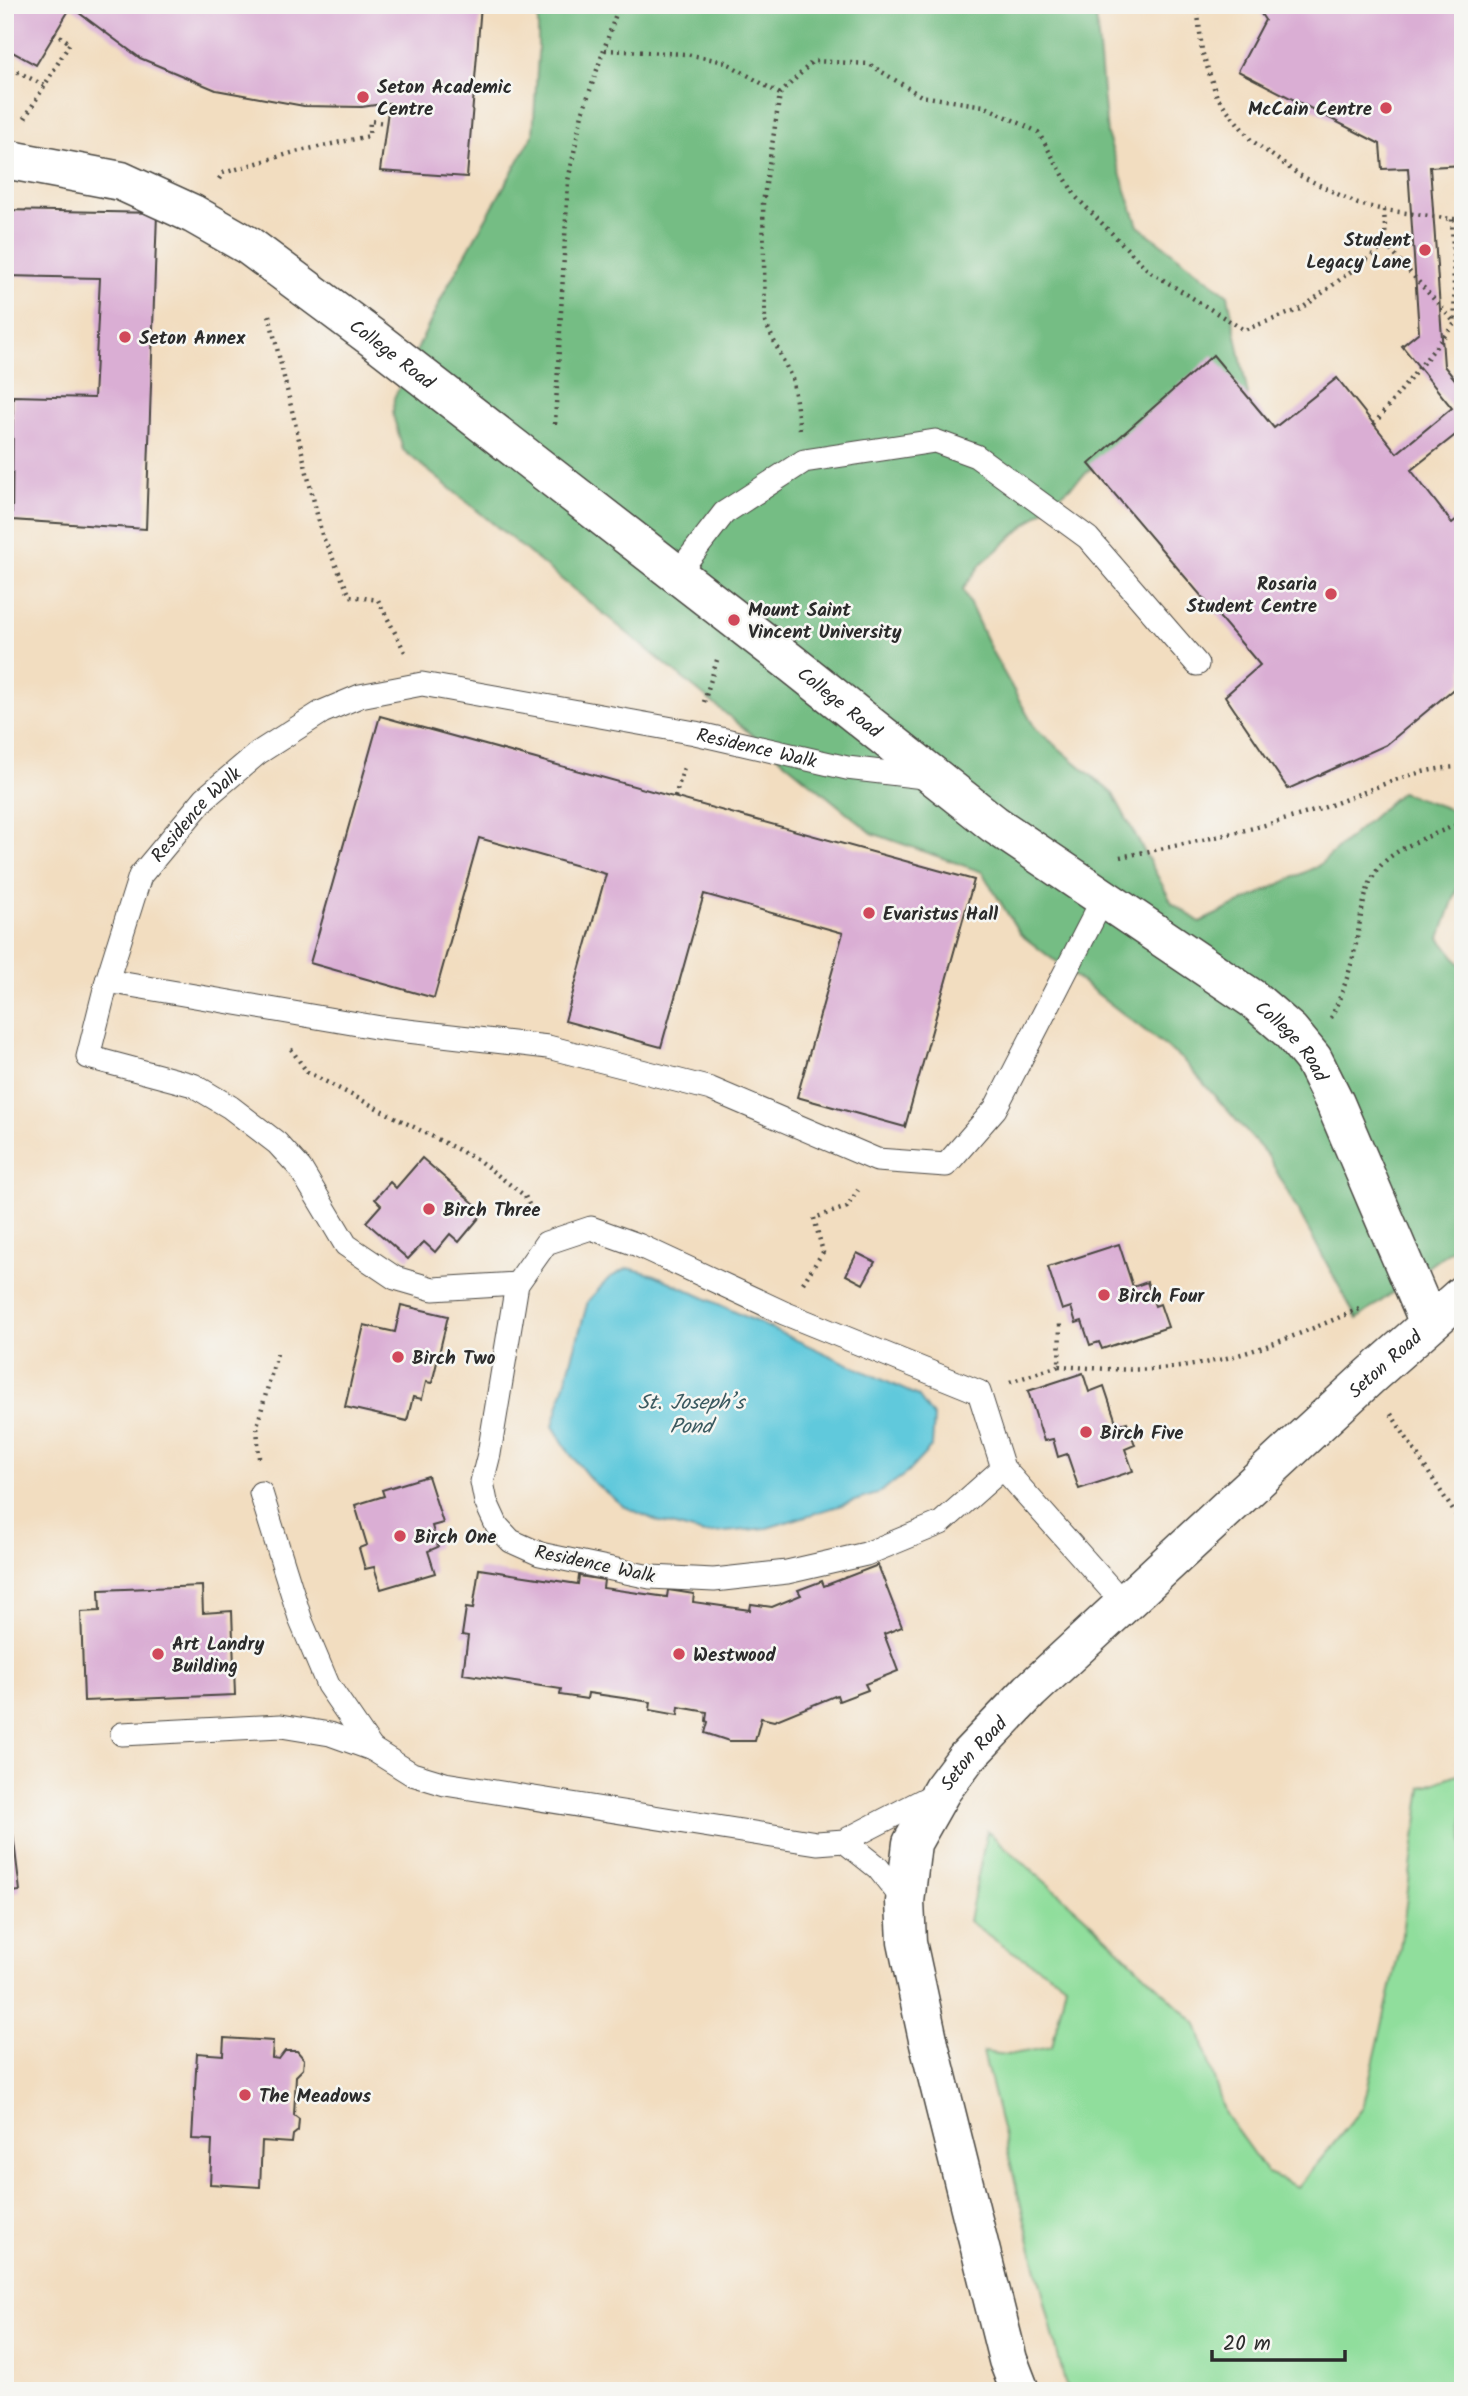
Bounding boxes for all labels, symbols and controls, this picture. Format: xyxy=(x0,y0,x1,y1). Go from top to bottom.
place label: Seton Academic Centre xyxy=(377,73,512,125)
marker: Seton Academic Centre xyxy=(355,89,371,105)
place label: McCain Centre xyxy=(1248,95,1372,125)
marker: McCain Centre xyxy=(1378,100,1394,116)
place label: Student Legacy Lane xyxy=(1306,226,1411,278)
marker: Student Legacy Lane xyxy=(1417,242,1433,258)
street label: College Road xyxy=(342,312,441,398)
place label: Seton Annex xyxy=(139,324,246,354)
marker: Seton Annex xyxy=(117,329,133,345)
place label: Rosaria Student Centre xyxy=(1187,570,1317,622)
marker: Rosaria Student Centre xyxy=(1323,586,1339,602)
place label: Mount Saint Vincent University xyxy=(748,596,902,648)
marker: Mount Saint Vincent University xyxy=(726,612,742,628)
street label: College Road xyxy=(790,660,888,747)
street label: Residence Walk xyxy=(693,721,819,778)
street label: Residence Walk xyxy=(144,760,249,870)
place label: Evaristus Hall xyxy=(883,900,999,930)
marker: Evaristus Hall xyxy=(861,905,877,921)
street label: College Road xyxy=(1247,994,1335,1088)
place label: Birch Three xyxy=(443,1196,540,1226)
marker: Birch Three xyxy=(421,1201,437,1217)
place label: Birch Four xyxy=(1118,1282,1205,1312)
marker: Birch Four xyxy=(1096,1287,1112,1303)
street label: Seton Road xyxy=(1342,1323,1430,1406)
place label: Birch Two xyxy=(412,1344,496,1374)
marker: Birch Two xyxy=(390,1349,406,1365)
water label: St. Joseph’s Pond xyxy=(638,1387,746,1444)
place label: Birch Five xyxy=(1100,1419,1184,1449)
marker: Birch Five xyxy=(1078,1424,1094,1440)
place label: Birch One xyxy=(414,1523,497,1553)
marker: Birch One xyxy=(392,1528,408,1544)
street label: Residence Walk xyxy=(532,1538,658,1592)
place label: Art Landry Building xyxy=(172,1630,264,1682)
place label: Westwood xyxy=(693,1641,776,1671)
marker: Art Landry Building xyxy=(150,1646,166,1662)
marker: Westwood xyxy=(671,1646,687,1662)
street label: Seton Road xyxy=(933,1710,1016,1798)
place label: The Meadows xyxy=(259,2082,371,2112)
marker: The Meadows xyxy=(237,2087,253,2103)
scale bar xyxy=(1212,2319,1346,2363)
text: 20 m xyxy=(1223,2328,1271,2361)

